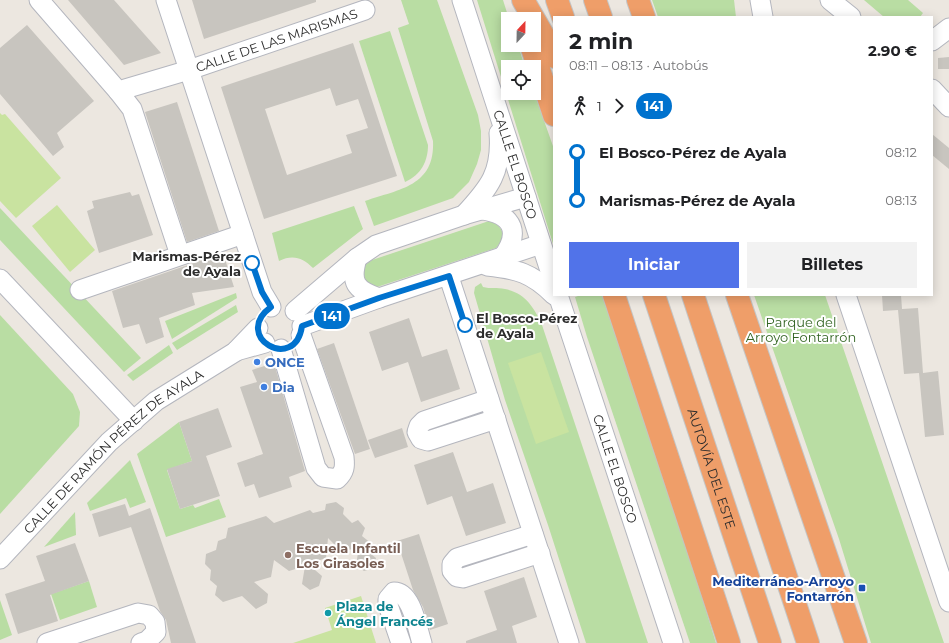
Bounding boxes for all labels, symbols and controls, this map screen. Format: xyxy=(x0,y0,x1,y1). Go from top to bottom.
street label: CALLE DE LAS MARISMAS xyxy=(194,5,359,75)
north arrow xyxy=(501,12,541,52)
map controls xyxy=(501,12,541,100)
text: 2 min xyxy=(569,28,633,55)
text: 2.90 € xyxy=(868,41,917,60)
text: 08:11 – 08:13 · Autobús xyxy=(569,57,708,73)
button: locate xyxy=(501,60,541,100)
icon: walk xyxy=(569,95,591,117)
icon: forward xyxy=(608,95,630,117)
text: 141 xyxy=(644,97,664,115)
text: 1 xyxy=(597,98,602,114)
street label: CALLE EL BOSCO xyxy=(490,108,541,221)
text: El Bosco-Pérez de Ayala xyxy=(599,143,787,162)
text: 08:12 xyxy=(885,144,917,160)
text: Marismas-Pérez de Ayala xyxy=(599,191,795,210)
text: 08:13 xyxy=(885,192,917,208)
button: Iniciar xyxy=(569,242,739,288)
button: Billetes xyxy=(747,242,917,288)
place label: Marismas-Pérez de Ayala xyxy=(132,248,241,279)
marker: Marismas-Pérez de Ayala xyxy=(244,255,260,271)
line badge: 141 xyxy=(309,303,355,329)
text: 141 xyxy=(322,307,342,325)
place label: El Bosco-Pérez de Ayala xyxy=(476,310,577,341)
park label: Parque del Arroyo Fontarrón xyxy=(746,314,856,345)
marker: El Bosco-Pérez de Ayala xyxy=(457,317,473,333)
place label: ONCE xyxy=(265,354,305,370)
marker: ONCE xyxy=(252,357,262,367)
street label: CALLE DE RAMÓN PÉREZ DE AYALA xyxy=(20,365,207,537)
place label: Dia xyxy=(272,379,295,395)
marker: Dia xyxy=(259,382,269,392)
street label: AUTOVÍA DEL ESTE xyxy=(684,406,739,531)
street label: CALLE EL BOSCO xyxy=(590,412,641,525)
place label: Escuela Infantil Los Girasoles xyxy=(296,540,401,571)
marker: Escuela Infantil Los Girasoles xyxy=(283,550,293,560)
place label: Mediterráneo-Arroyo Fontarrón xyxy=(712,573,854,604)
marker: Mediterráneo-Arroyo Fontarrón xyxy=(857,583,867,593)
place label: Plaza de Ángel Francés xyxy=(335,598,433,629)
marker: Plaza de Ángel Francés xyxy=(323,608,333,618)

